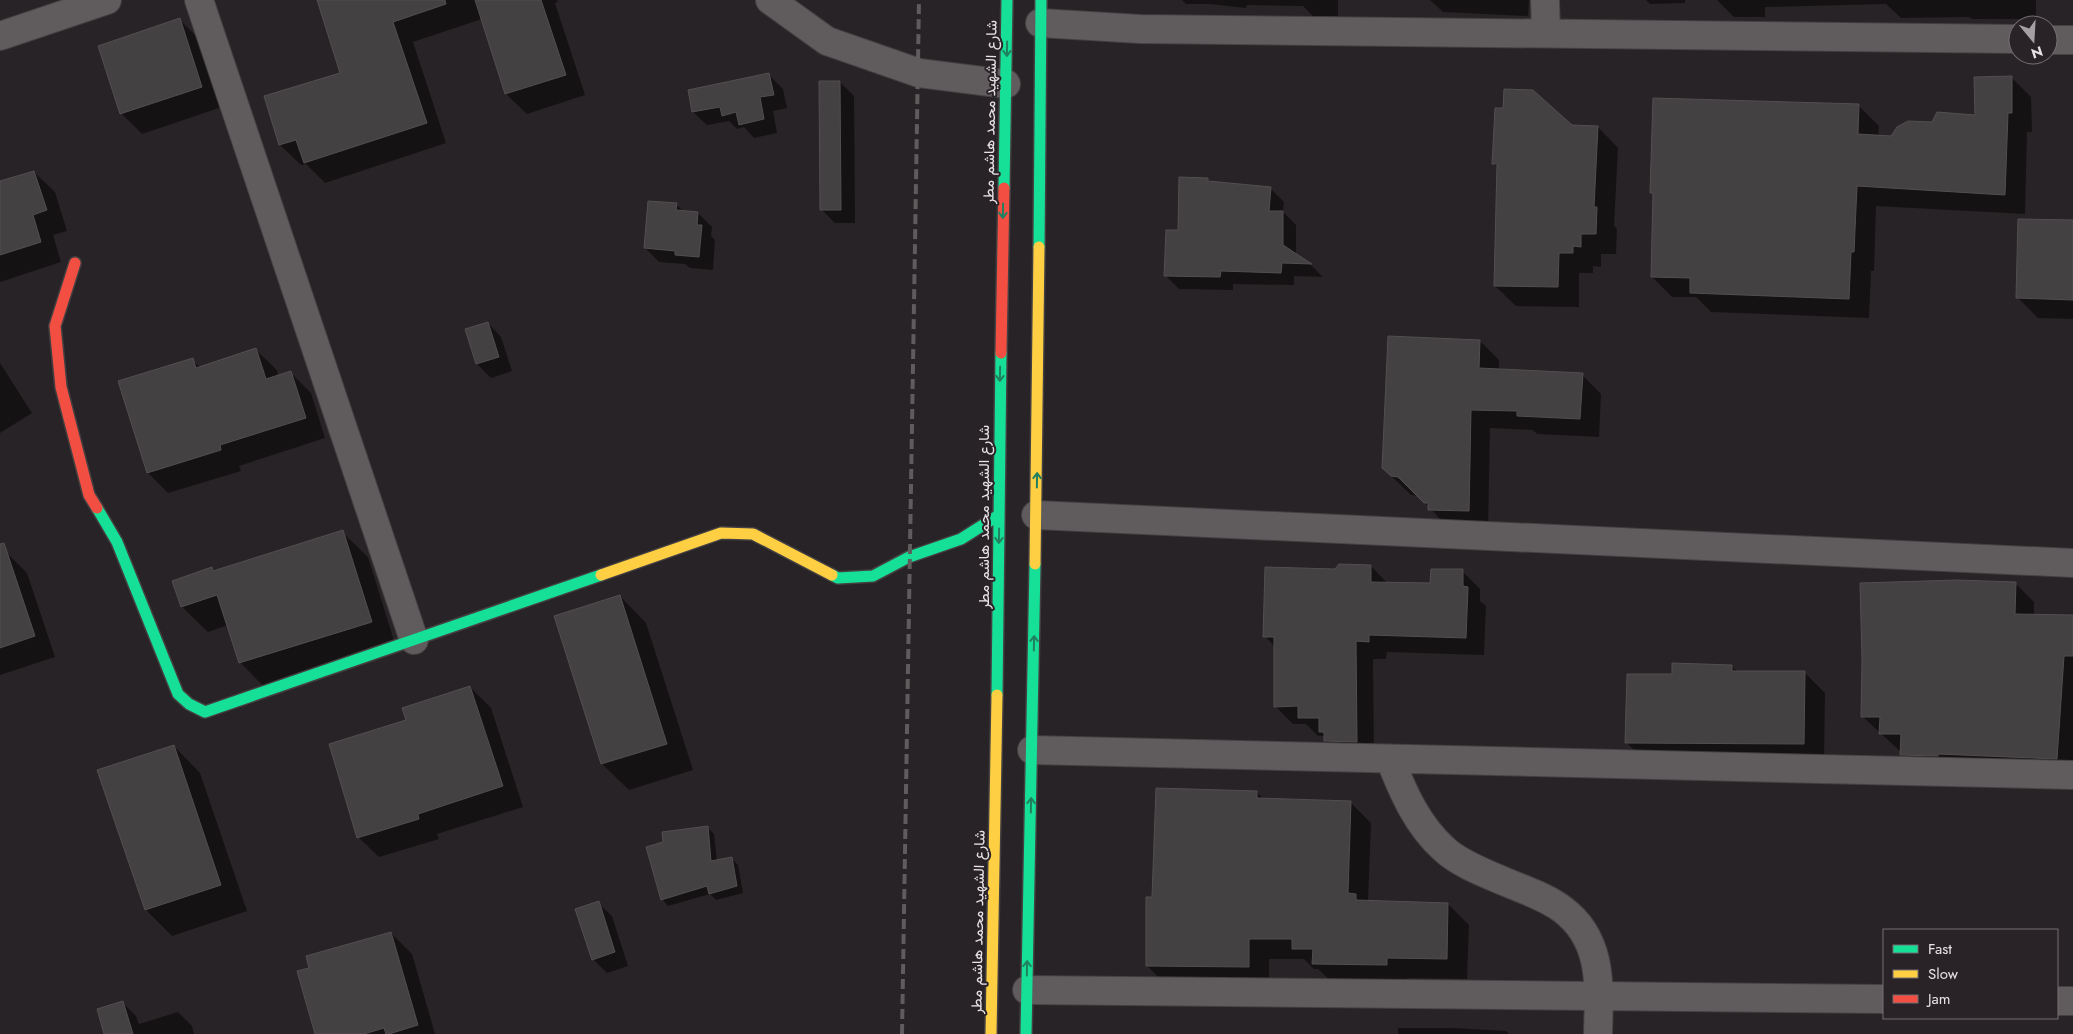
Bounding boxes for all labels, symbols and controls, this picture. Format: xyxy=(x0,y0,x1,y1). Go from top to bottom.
north arrow xyxy=(2008,15,2058,65)
street label: شارع الشهيد محمد هاشم مطر xyxy=(977,20,1003,205)
one-way arrow xyxy=(1002,40,1012,56)
text: N xyxy=(2029,41,2045,64)
one-way arrow xyxy=(999,203,1008,219)
one-way arrow xyxy=(995,365,1005,381)
street label: شارع الشهيد محمد هاشم مطر xyxy=(973,425,995,610)
one-way arrow xyxy=(1032,473,1041,489)
one-way arrow xyxy=(994,528,1004,544)
one-way arrow xyxy=(1029,635,1039,652)
one-way arrow xyxy=(1026,798,1035,814)
street label: شارع الشهيد محمد هاشم مطر xyxy=(965,830,991,1015)
legend xyxy=(1883,929,2058,1019)
text: Fast xyxy=(1928,938,1952,960)
one-way arrow xyxy=(1022,960,1032,976)
text: Slow xyxy=(1928,963,1959,985)
text: Jam xyxy=(1926,988,1951,1010)

